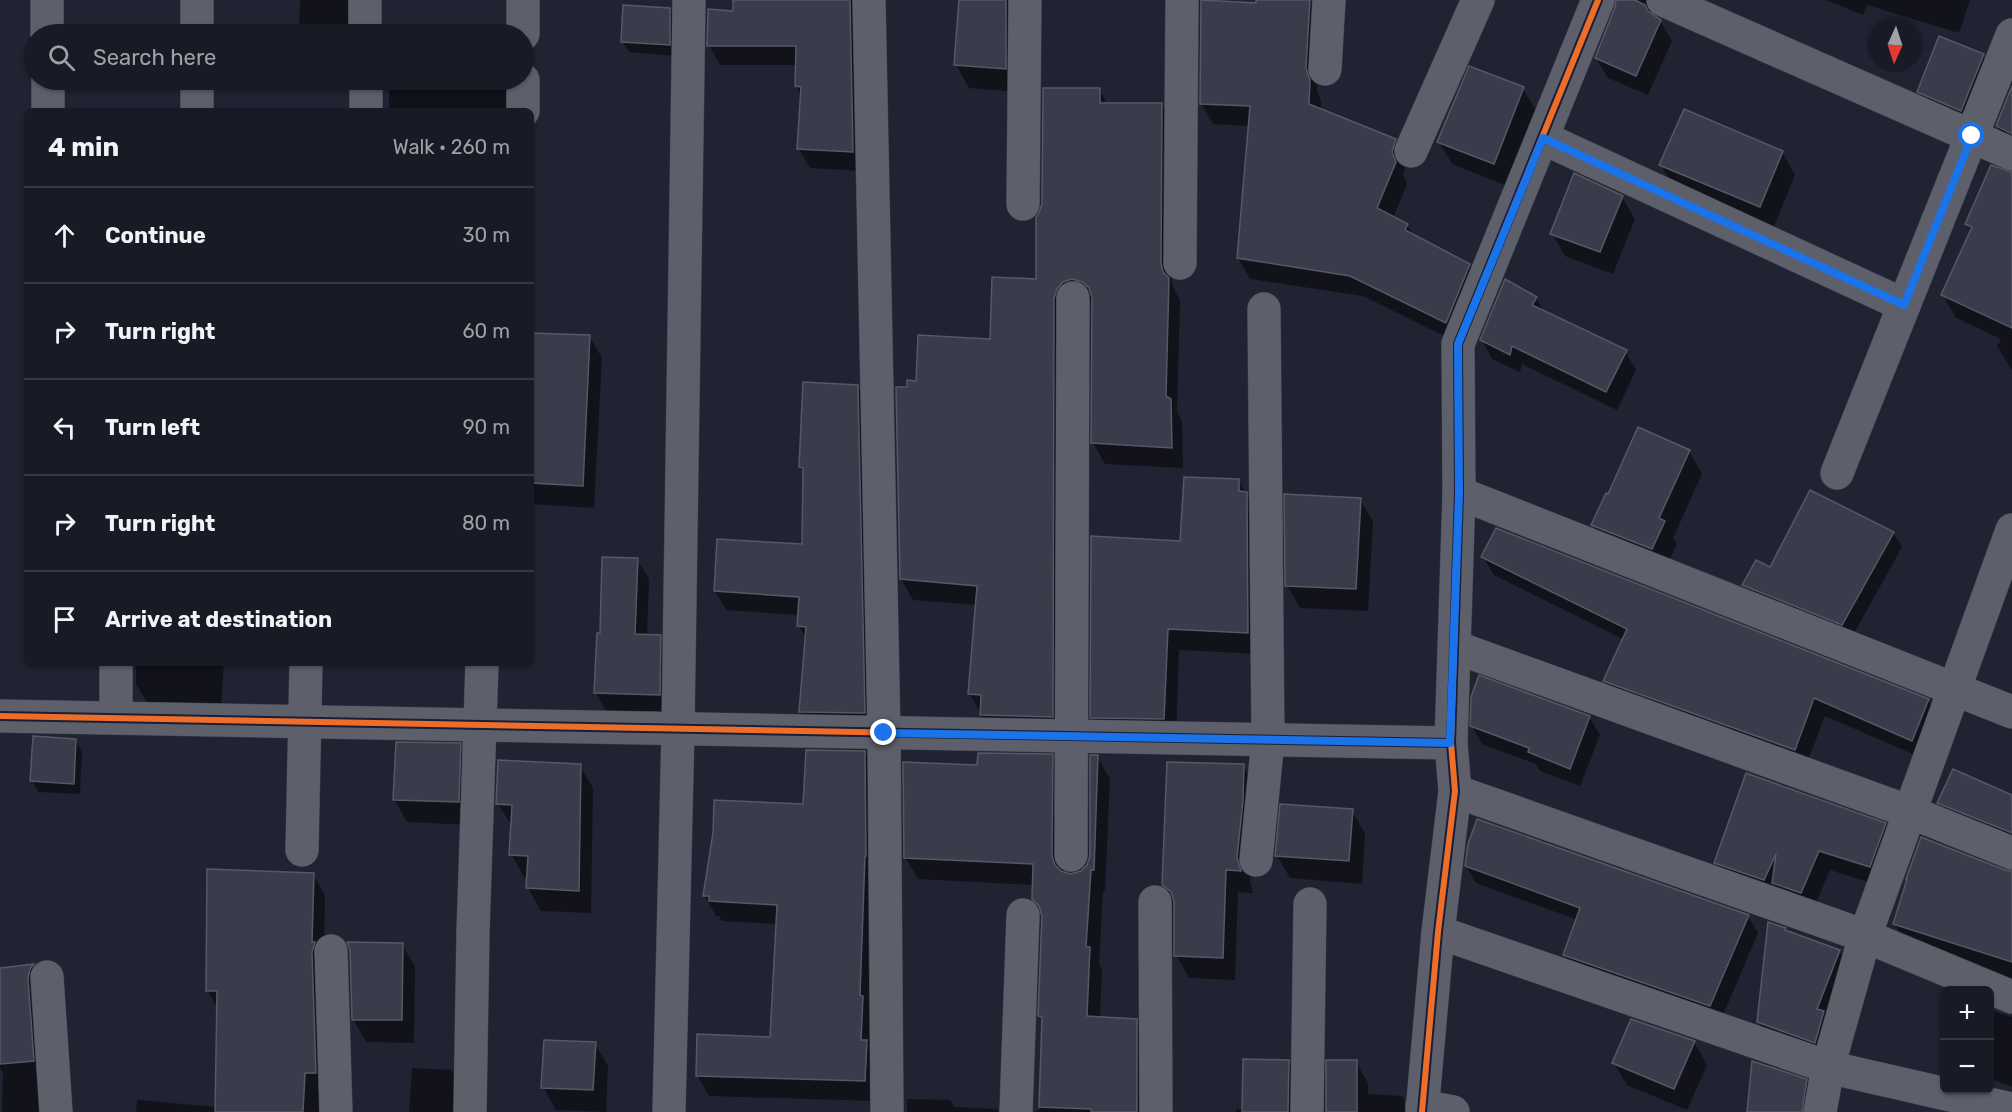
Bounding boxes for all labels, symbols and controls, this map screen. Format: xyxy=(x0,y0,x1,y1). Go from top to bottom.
north arrow xyxy=(1868,18,1922,72)
search box xyxy=(24,24,534,90)
icon: search xyxy=(45,41,78,74)
text: Search here xyxy=(93,44,216,71)
route start xyxy=(1958,122,1984,148)
text: 4 min xyxy=(48,132,119,163)
text: Walk · 260 m xyxy=(393,135,510,159)
icon: ahead xyxy=(48,219,81,252)
text: Continue xyxy=(105,222,206,249)
text: 30 m xyxy=(463,223,510,247)
icon: right xyxy=(48,315,81,348)
text: Turn right xyxy=(105,318,215,345)
text: 60 m xyxy=(463,319,510,343)
icon: left xyxy=(48,411,81,444)
text: Turn left xyxy=(105,414,200,441)
text: 90 m xyxy=(463,415,510,439)
icon: right xyxy=(48,507,81,540)
text: Turn right xyxy=(105,510,215,537)
text: 80 m xyxy=(462,511,510,535)
icon: arrive xyxy=(48,603,81,636)
text: Arrive at destination xyxy=(105,606,332,633)
route end xyxy=(870,719,896,745)
map controls xyxy=(1940,986,1994,1094)
button: + xyxy=(1940,986,1994,1040)
button: − xyxy=(1940,1040,1994,1094)

